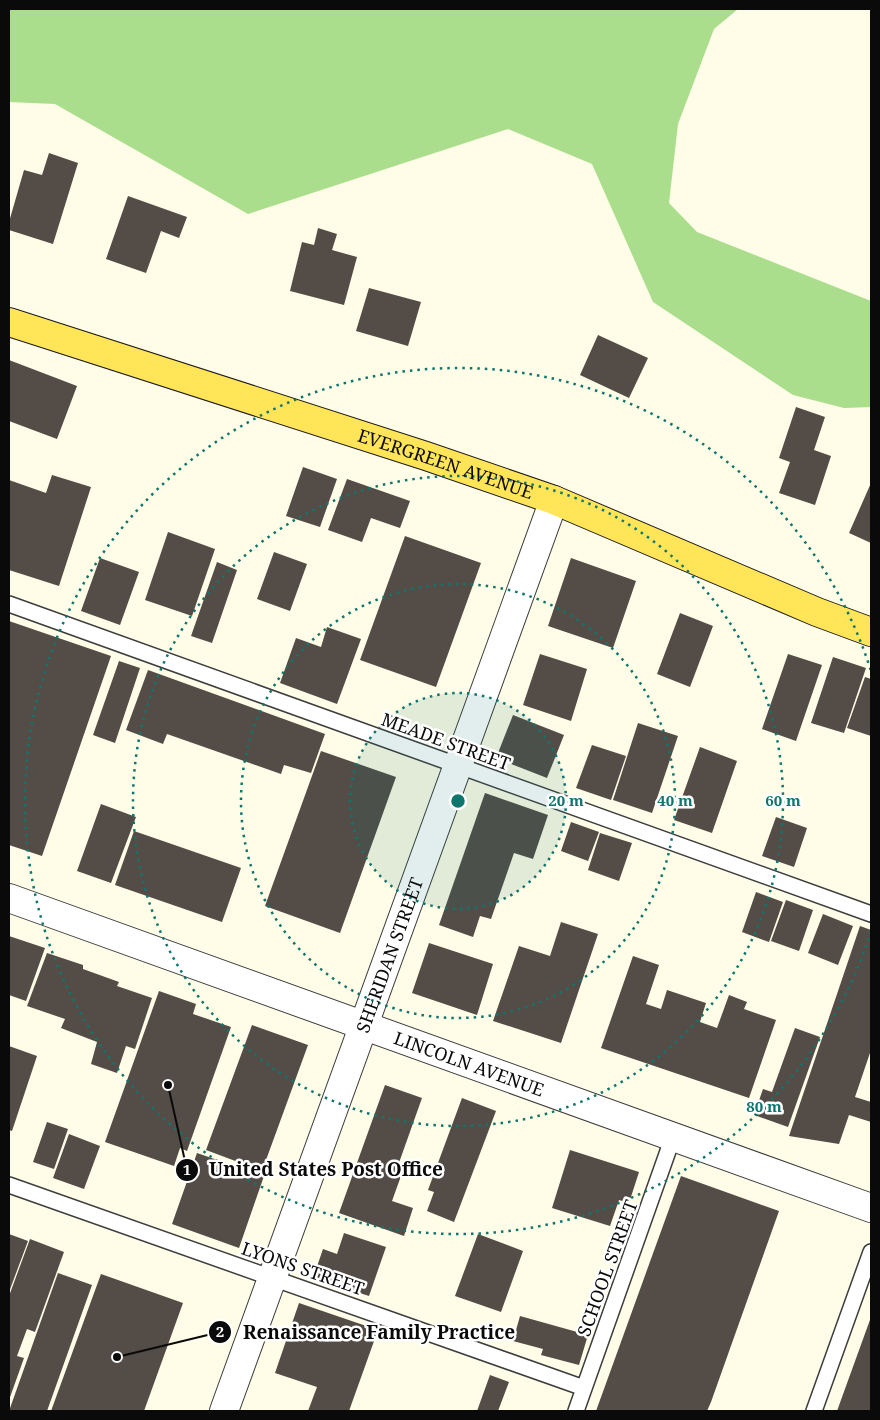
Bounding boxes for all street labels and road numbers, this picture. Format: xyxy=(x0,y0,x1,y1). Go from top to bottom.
street label: EVERGREEN AVENUE xyxy=(355,423,537,504)
street label: MEADE STREET xyxy=(378,707,514,775)
street label: SHERIDAN STREET xyxy=(350,874,428,1036)
street label: LINCOLN AVENUE xyxy=(391,1025,548,1102)
street label: SCHOOL STREET xyxy=(571,1196,643,1340)
street label: LYONS STREET xyxy=(239,1236,367,1300)

